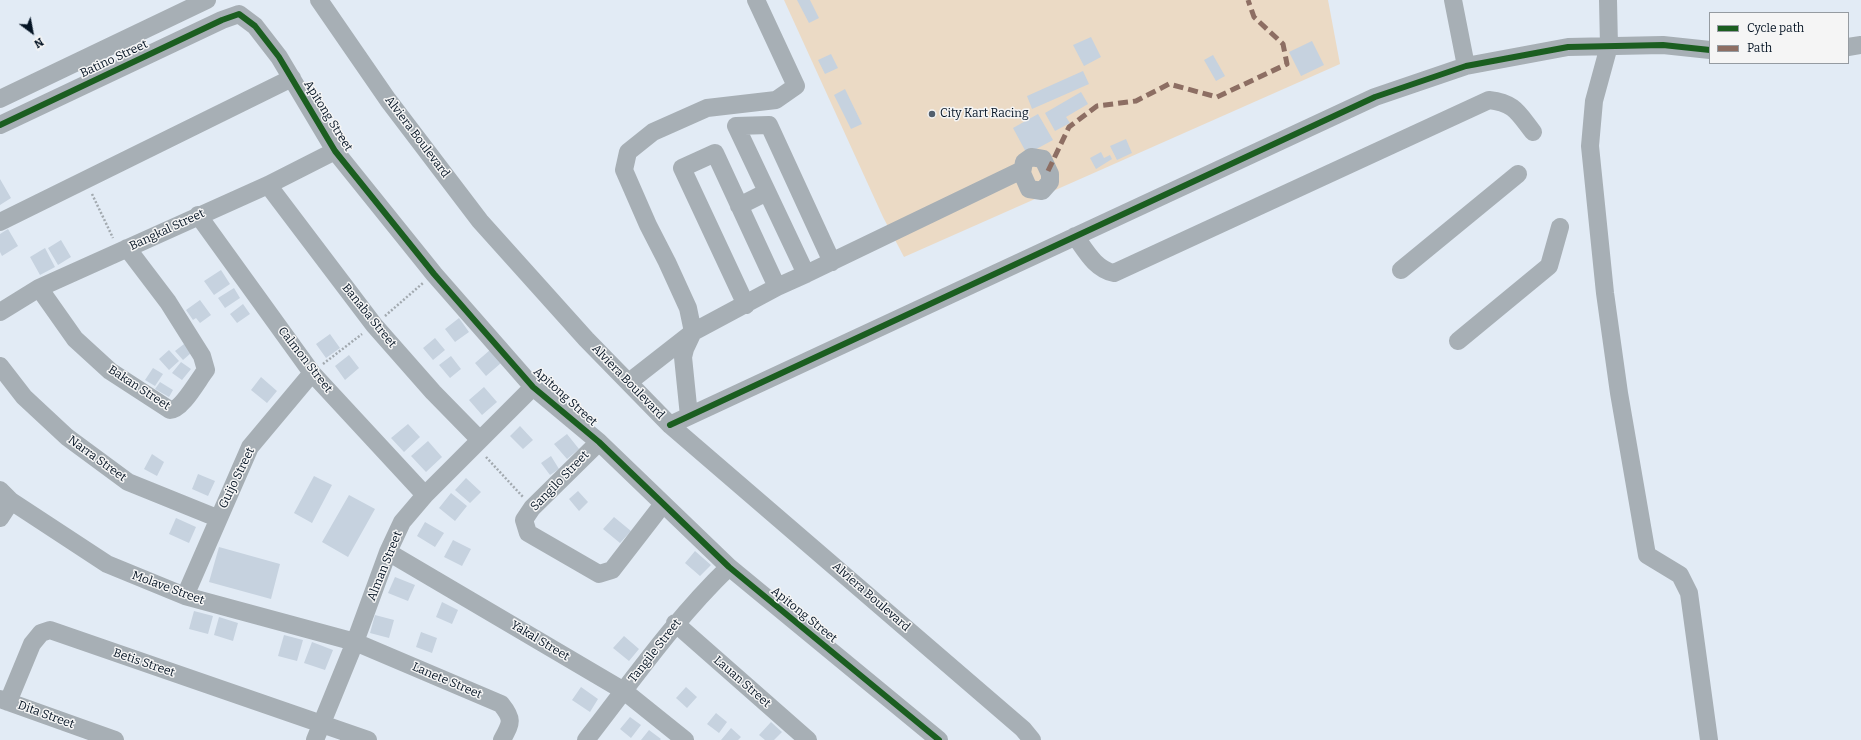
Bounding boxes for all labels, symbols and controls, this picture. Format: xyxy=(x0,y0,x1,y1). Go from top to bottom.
north arrow xyxy=(12,12,52,52)
legend xyxy=(1709,12,1849,64)
text: Cycle path xyxy=(1747,21,1804,35)
text: N xyxy=(32,35,46,50)
street label: Batino Street xyxy=(78,37,150,81)
text: Path xyxy=(1747,41,1772,55)
street label: Apitong Street xyxy=(301,78,355,154)
street label: Alviera Boulevard xyxy=(382,93,452,181)
place label: City Kart Racing xyxy=(940,107,1029,121)
marker: City Kart Racing xyxy=(927,109,937,119)
street label: Bangkal Street xyxy=(127,206,207,254)
street label: Banaba Street xyxy=(339,281,399,351)
street label: Calmon Street xyxy=(275,324,335,396)
street label: Alviera Boulevard xyxy=(589,342,667,422)
street label: Bakan Street xyxy=(105,363,173,413)
street label: Apitong Street xyxy=(530,365,600,429)
street label: Narra Street xyxy=(65,433,129,485)
street label: Guijo Street xyxy=(216,445,258,511)
street label: Sangilo Street xyxy=(528,448,592,514)
street label: Alman Street xyxy=(365,529,405,603)
street label: Alviera Boulevard xyxy=(829,559,913,635)
street label: Molave Street xyxy=(130,568,206,608)
street label: Apitong Street xyxy=(768,584,840,646)
street label: Tangile Street xyxy=(626,616,684,686)
street label: Yakal Street xyxy=(508,618,572,664)
street label: Betis Street xyxy=(111,646,177,680)
street label: Lauan Street xyxy=(711,653,773,711)
street label: Lanete Street xyxy=(410,660,484,702)
street label: Dita Street xyxy=(16,698,76,732)

